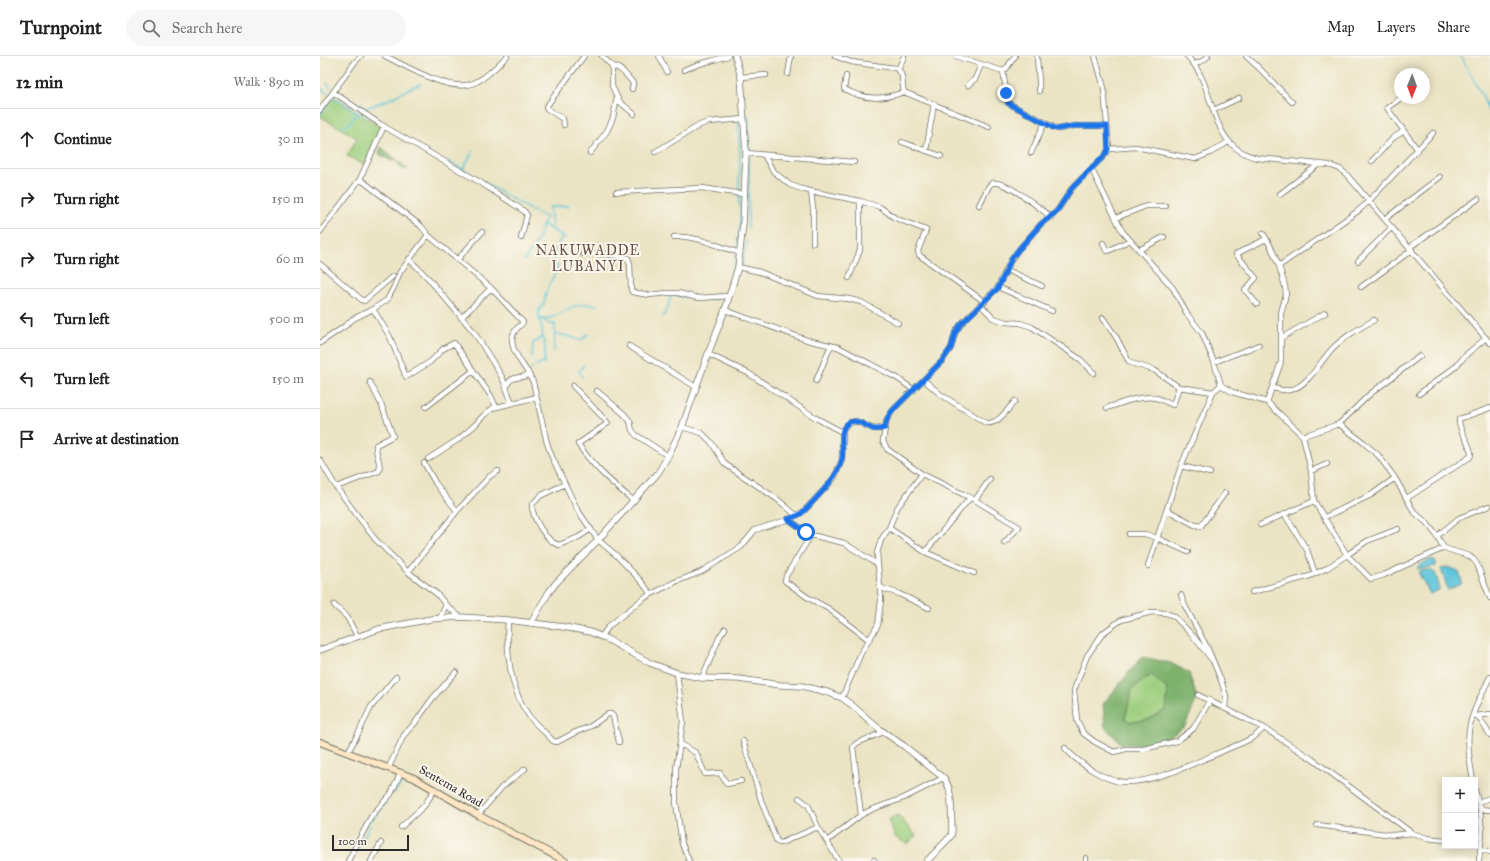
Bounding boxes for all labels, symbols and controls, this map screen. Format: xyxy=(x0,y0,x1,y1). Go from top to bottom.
search box xyxy=(126,10,406,46)
text: Turnpoint xyxy=(20,16,102,39)
icon: search xyxy=(140,17,162,39)
text: Search here xyxy=(172,19,243,37)
text: Map xyxy=(1327,19,1355,36)
text: Layers xyxy=(1377,19,1415,36)
text: Share xyxy=(1437,19,1470,36)
north arrow xyxy=(1394,68,1430,104)
text: 12 min xyxy=(16,72,63,93)
text: Walk · 890 m xyxy=(234,74,304,90)
route end xyxy=(997,84,1015,102)
icon: ahead xyxy=(16,128,38,150)
text: Continue xyxy=(54,130,112,148)
text: 30 m xyxy=(278,131,304,147)
icon: right xyxy=(16,188,38,210)
text: Turn right xyxy=(54,190,119,208)
text: 150 m xyxy=(272,191,304,207)
district label: NAKUWADDE LUBANYI xyxy=(536,242,640,275)
icon: right xyxy=(16,248,38,270)
text: Turn right xyxy=(54,250,119,268)
text: 60 m xyxy=(276,251,304,267)
icon: left xyxy=(16,308,38,330)
text: Turn left xyxy=(54,310,110,328)
text: 500 m xyxy=(269,311,304,327)
icon: left xyxy=(16,368,38,390)
text: Turn left xyxy=(54,370,110,388)
text: 150 m xyxy=(272,371,304,387)
icon: arrive xyxy=(16,428,38,450)
text: Arrive at destination xyxy=(54,430,179,448)
route start xyxy=(797,523,815,541)
street label: Sentema Road xyxy=(417,762,485,810)
map controls xyxy=(1442,777,1478,849)
button: + xyxy=(1442,777,1478,813)
button: − xyxy=(1442,813,1478,849)
scale bar xyxy=(332,833,409,852)
text: 100 m xyxy=(338,835,367,848)

